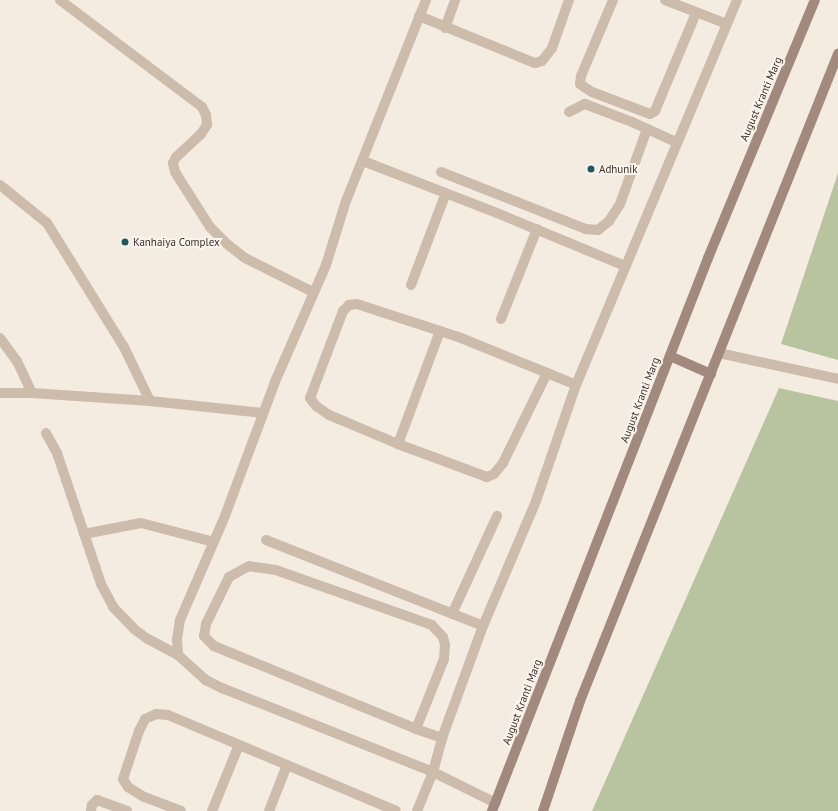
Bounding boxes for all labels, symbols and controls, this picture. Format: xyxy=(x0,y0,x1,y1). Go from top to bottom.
street label: August Kranti Marg xyxy=(737,55,785,143)
place label: Adhunik xyxy=(599,162,638,176)
marker: Adhunik xyxy=(586,164,596,174)
place label: Kanhaiya Complex xyxy=(133,235,220,249)
marker: Kanhaiya Complex xyxy=(120,237,130,247)
street label: August Kranti Marg xyxy=(618,355,662,445)
street label: August Kranti Marg xyxy=(500,657,544,747)

